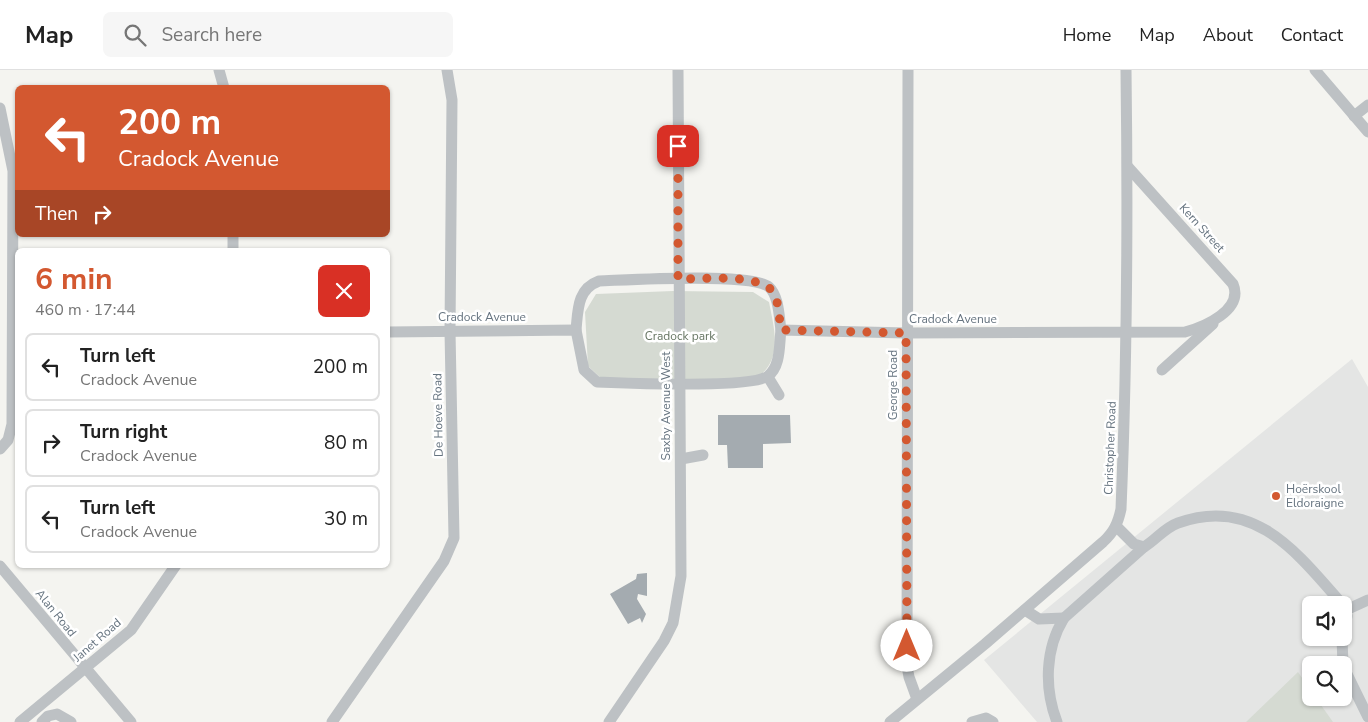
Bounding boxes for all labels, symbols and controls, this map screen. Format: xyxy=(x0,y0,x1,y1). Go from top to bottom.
search box xyxy=(103,12,453,57)
text: Map xyxy=(25,19,73,51)
icon: search xyxy=(121,21,149,49)
text: Search here xyxy=(161,22,262,48)
text: Home xyxy=(1063,23,1111,47)
text: Map xyxy=(1139,23,1175,47)
text: About xyxy=(1203,23,1253,47)
text: Contact xyxy=(1281,23,1343,47)
text: 200 m xyxy=(118,99,221,146)
icon: left xyxy=(35,105,100,170)
pin xyxy=(657,125,699,167)
icon: arrive xyxy=(664,132,692,160)
text: Cradock Avenue xyxy=(118,144,279,174)
icon: right xyxy=(88,200,116,228)
street label: Kern Street xyxy=(1176,200,1229,256)
text: Then xyxy=(35,201,78,227)
text: 6 min xyxy=(35,259,113,300)
button: close xyxy=(318,265,370,317)
text: 460 m · 17:44 xyxy=(35,299,136,321)
street label: Cradock Avenue xyxy=(438,309,526,325)
street label: Cradock Avenue xyxy=(909,311,997,327)
park label: Cradock park xyxy=(645,328,716,344)
text: Turn left xyxy=(80,343,155,369)
street label: George Road xyxy=(885,350,901,420)
street label: Saxby Avenue West xyxy=(658,351,674,460)
icon: left xyxy=(37,353,65,381)
text: 200 m xyxy=(313,354,368,380)
text: Cradock Avenue xyxy=(80,369,197,391)
street label: De Hoeve Road xyxy=(429,373,447,457)
street label: Christopher Road xyxy=(1100,401,1120,495)
text: Turn right xyxy=(80,419,167,445)
icon: right xyxy=(37,429,65,457)
text: 80 m xyxy=(324,430,368,456)
text: Cradock Avenue xyxy=(80,445,197,467)
place label: Hoërskool Eldoraigne xyxy=(1286,481,1344,511)
marker: Hoërskool Eldoraigne xyxy=(1270,490,1282,502)
text: Turn left xyxy=(80,495,155,521)
icon: left xyxy=(37,505,65,533)
text: 30 m xyxy=(324,506,368,532)
text: Cradock Avenue xyxy=(80,521,197,543)
street label: Alan Road xyxy=(32,586,80,640)
map controls xyxy=(1302,596,1352,706)
button: sound xyxy=(1302,596,1352,646)
street label: Janet Road xyxy=(69,615,124,666)
position arrow xyxy=(880,619,932,671)
button: search xyxy=(1302,656,1352,706)

